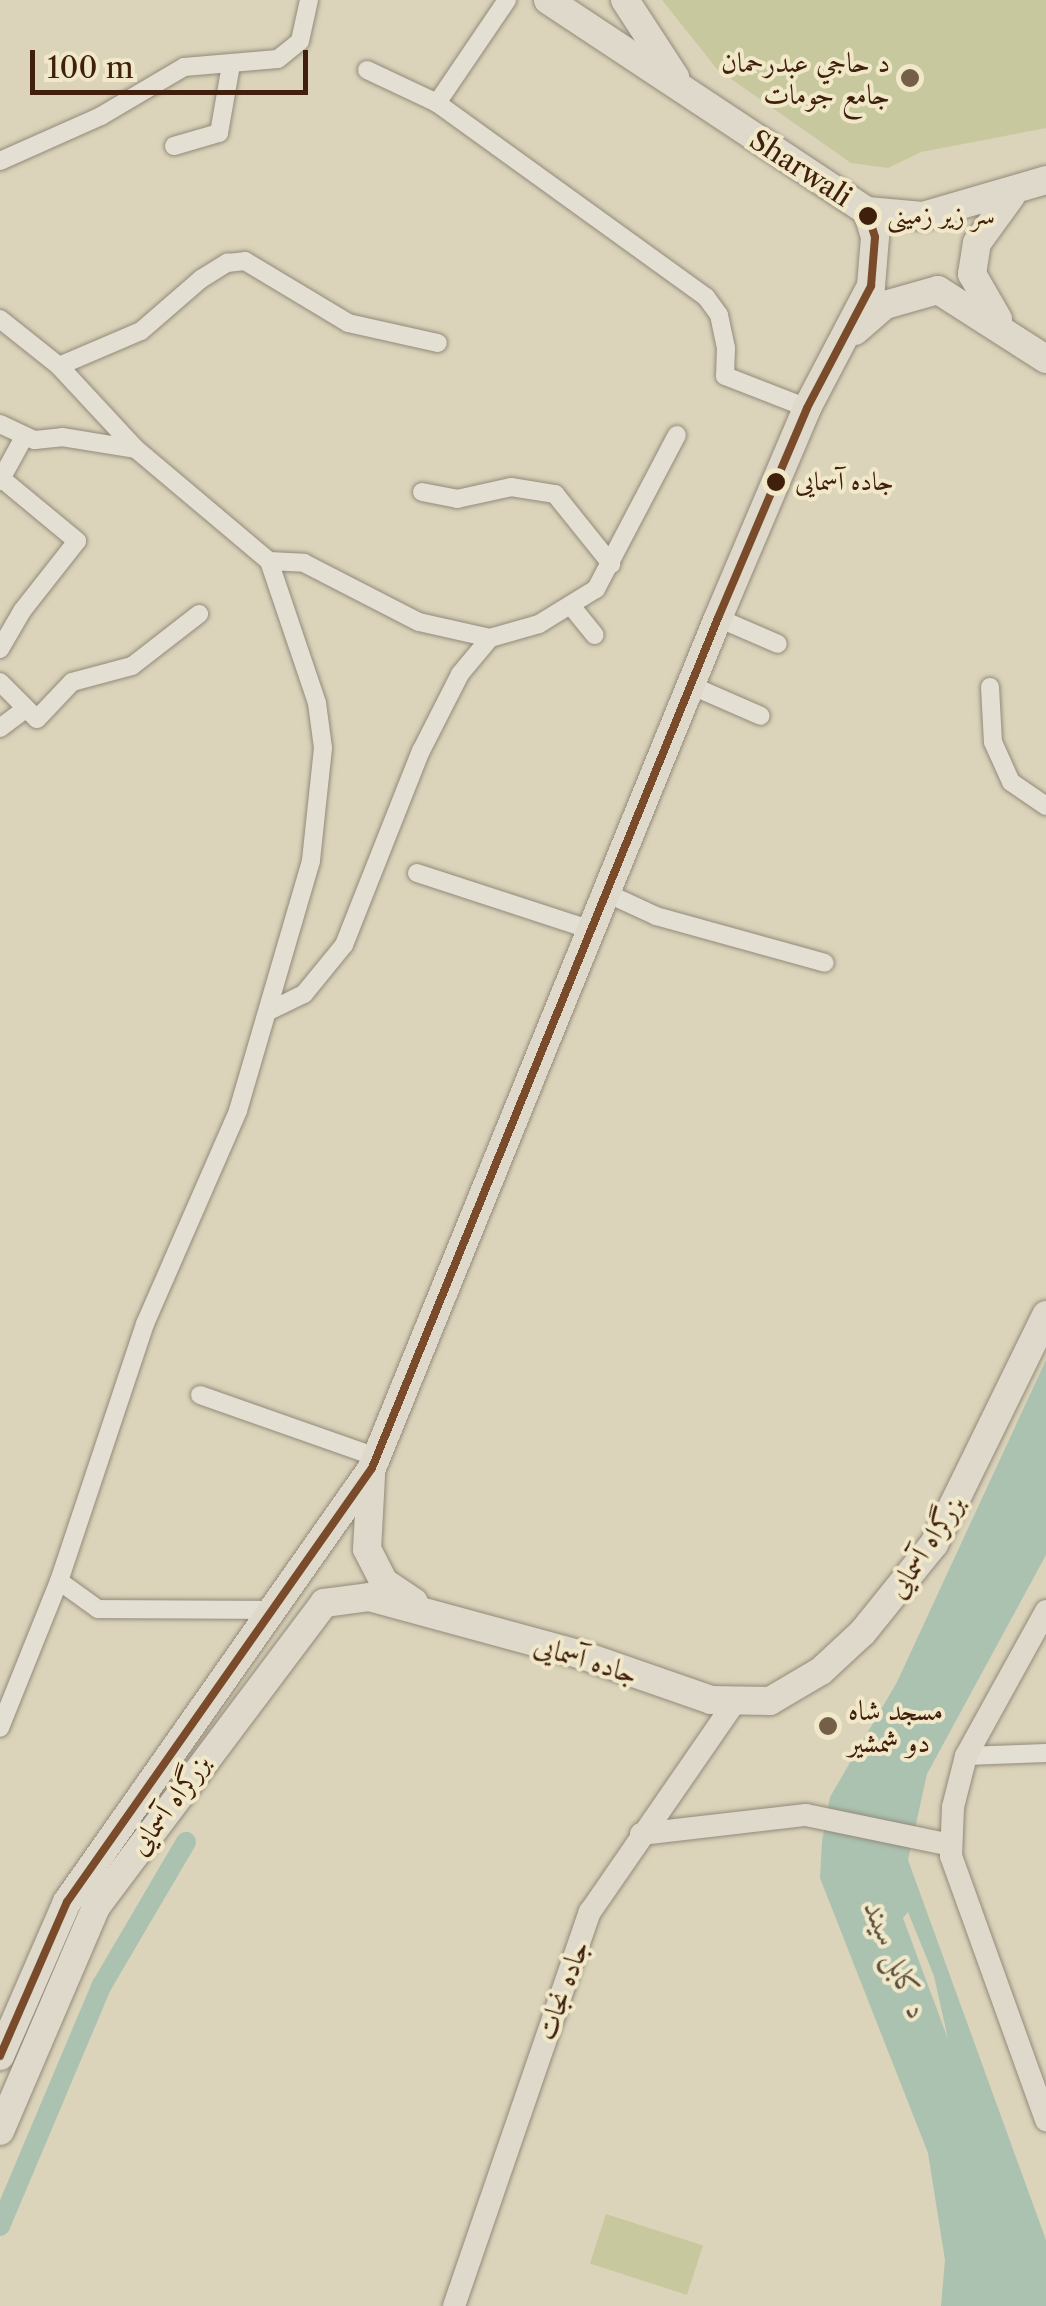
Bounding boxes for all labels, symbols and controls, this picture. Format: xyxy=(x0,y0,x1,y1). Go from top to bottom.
scale bar xyxy=(35,30,312,92)
place label: د حاجي عبدرحمان جامع جومات xyxy=(721,45,890,111)
text: 100 m xyxy=(47,49,134,86)
marker: د حاجي عبدرحمان جامع جومات xyxy=(899,67,921,89)
street label: Sharwali xyxy=(744,123,858,213)
place label: سر زیر زمینی xyxy=(887,200,995,232)
marker: سر زیر زمینی xyxy=(858,206,878,226)
place label: جاده آسمایی xyxy=(795,466,894,498)
marker: جاده آسمایی xyxy=(766,472,786,492)
street label: بزرگراه آسمایی xyxy=(879,1488,971,1604)
street label: جاده آسمایی xyxy=(530,1627,642,1691)
place label: مسجد شاه دو شمشیر xyxy=(848,1693,943,1759)
marker: مسجد شاه دو شمشیر xyxy=(817,1715,839,1737)
street label: بزرگراه آسمایی xyxy=(121,1747,217,1861)
water label: د کابل سيند xyxy=(856,1896,936,2024)
street label: جاده نجات xyxy=(528,1935,596,2045)

